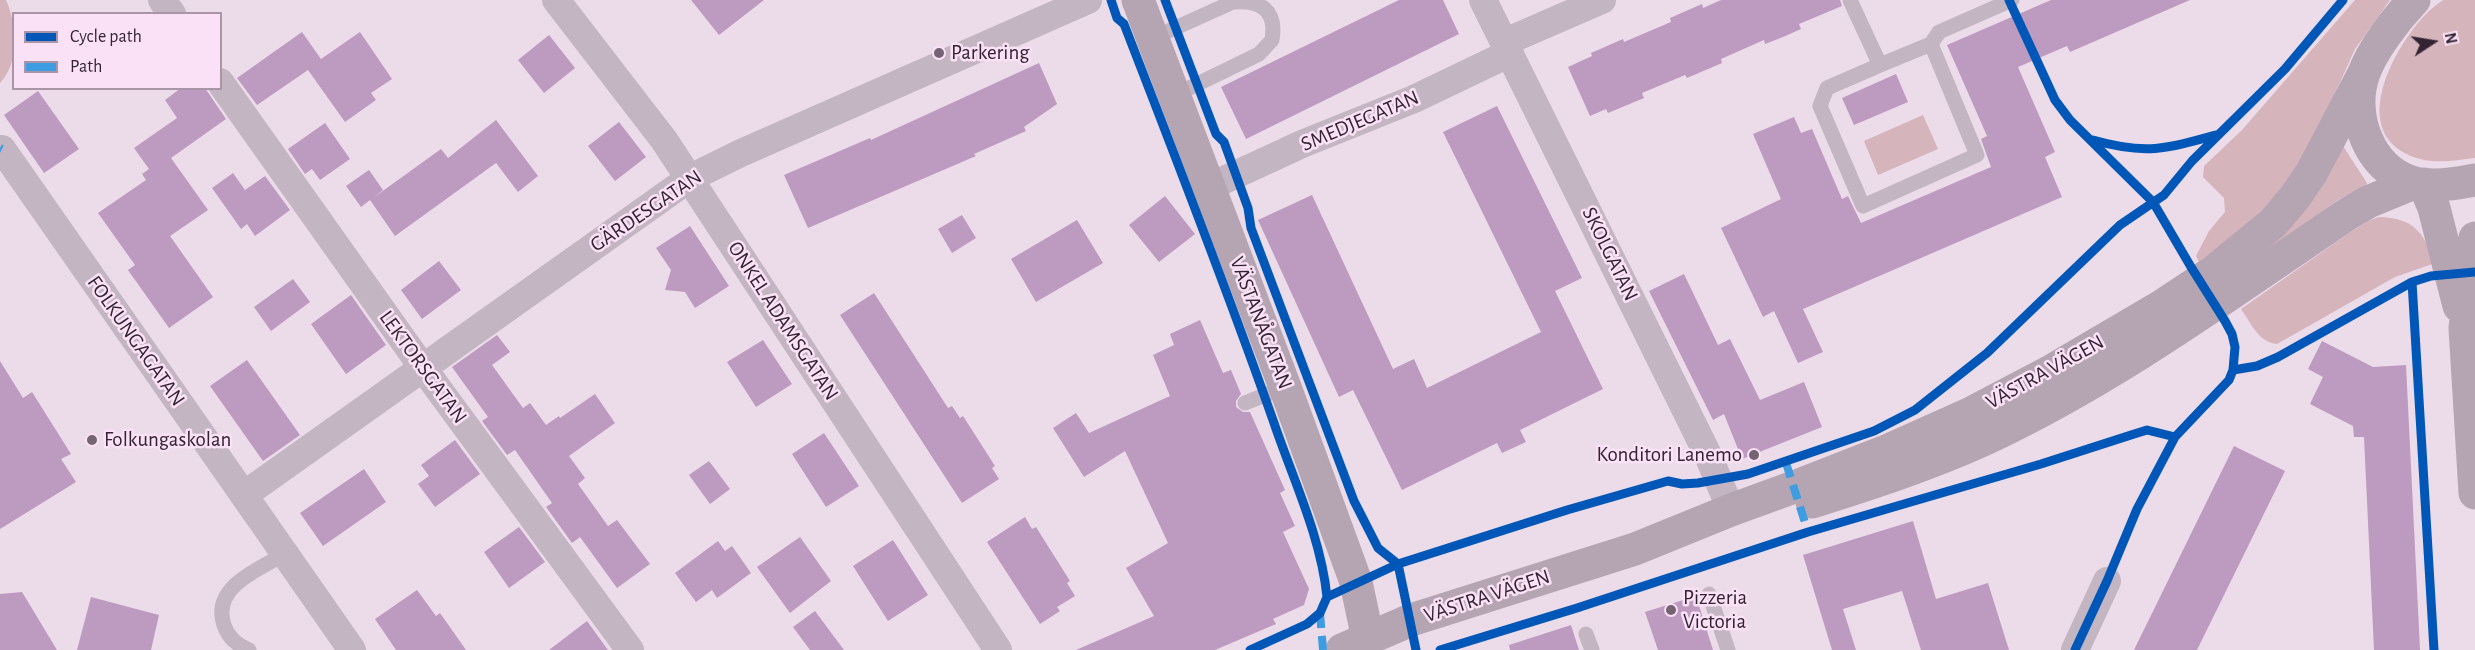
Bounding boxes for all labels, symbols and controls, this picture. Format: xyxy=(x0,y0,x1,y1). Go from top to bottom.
legend xyxy=(12,12,222,90)
north arrow xyxy=(2403,12,2463,72)
text: Cycle path xyxy=(70,28,142,46)
text: N xyxy=(2442,31,2460,45)
place label: Parkering xyxy=(951,40,1030,66)
marker: Parkering xyxy=(932,46,946,60)
text: Path xyxy=(70,58,102,76)
street label: SMEDJEGATAN xyxy=(1297,85,1423,157)
street label: GÄRDESGATAN xyxy=(585,164,707,258)
street label: SKOLGATAN xyxy=(1576,203,1644,305)
street label: ONKEL ADAMSGATAN xyxy=(722,237,844,405)
street label: VÄSTANÅGATAN xyxy=(1224,253,1298,393)
street label: FOLKUNGAGATAN xyxy=(82,271,190,411)
street label: LEKTORSGATAN xyxy=(374,306,472,428)
street label: VÄSTRA VÄGEN xyxy=(1982,329,2108,415)
place label: Folkungaskolan xyxy=(104,427,231,453)
marker: Folkungaskolan xyxy=(85,433,99,447)
place label: Konditori Lanemo xyxy=(1596,442,1742,468)
marker: Konditori Lanemo xyxy=(1747,448,1761,462)
street label: VÄSTRA VÄGEN xyxy=(1421,564,1553,628)
place label: Pizzeria Victoria xyxy=(1683,585,1747,635)
marker: Pizzeria Victoria xyxy=(1664,603,1678,617)

